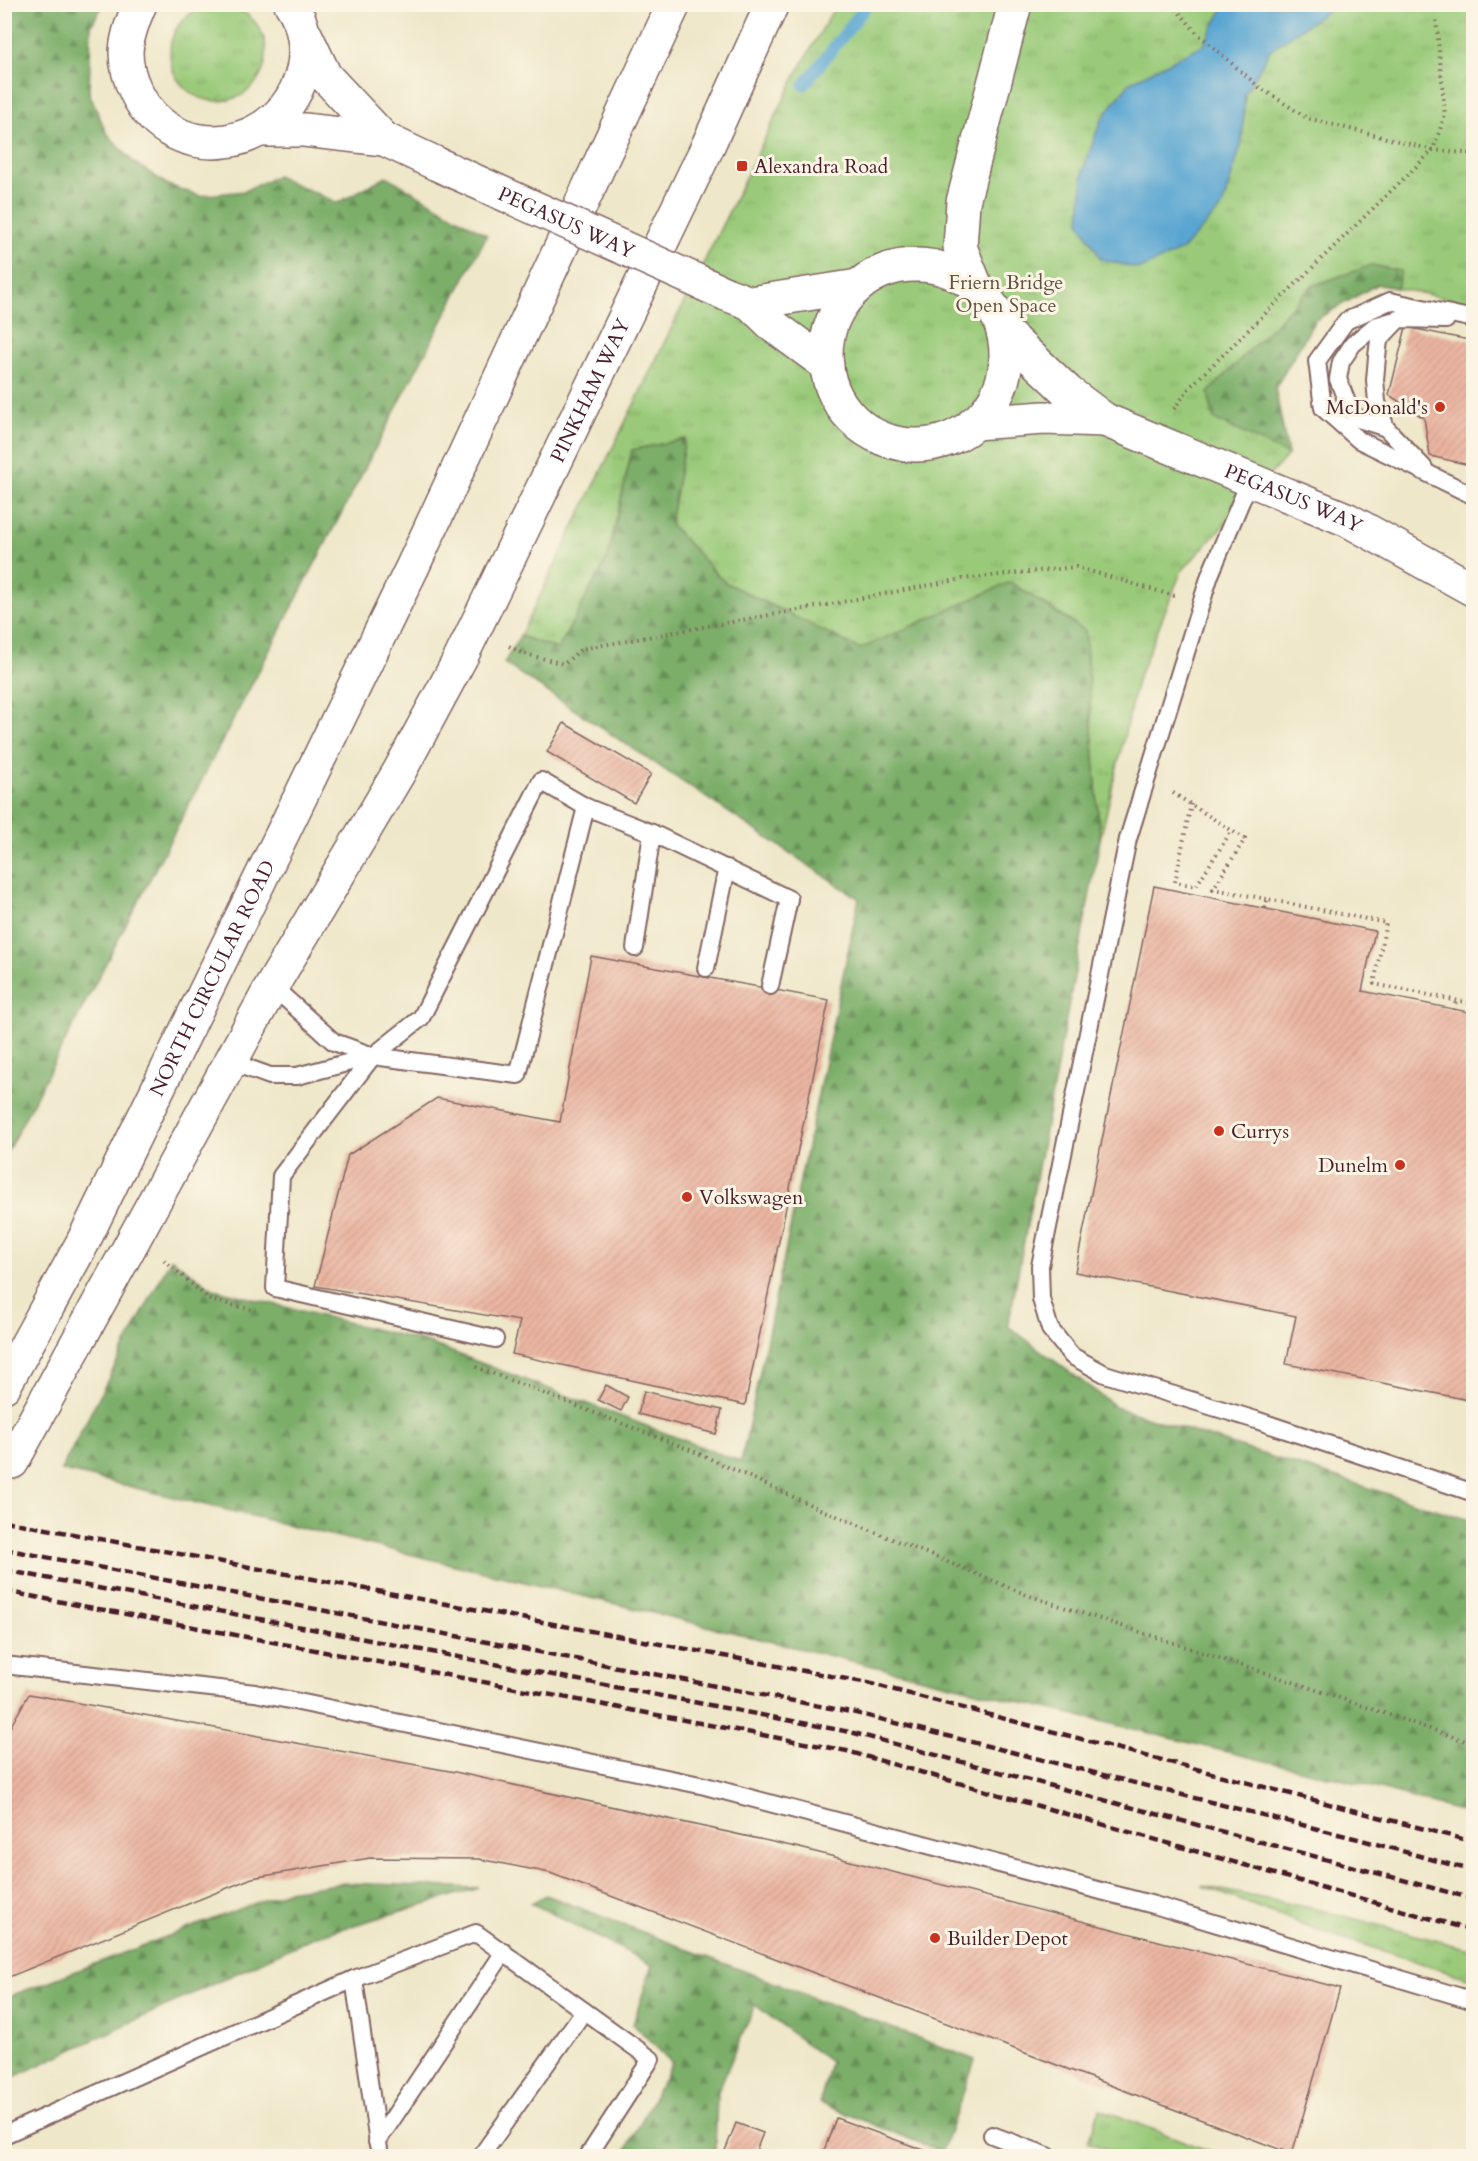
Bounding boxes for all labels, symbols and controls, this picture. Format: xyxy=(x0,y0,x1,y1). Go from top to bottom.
place label: Alexandra Road xyxy=(754,153,889,180)
marker: Alexandra Road xyxy=(735,159,749,173)
street label: PEGASUS WAY xyxy=(494,180,639,265)
park label: Friern Bridge Open Space xyxy=(949,269,1063,319)
street label: PINKHAM WAY xyxy=(544,314,637,467)
place label: McDonald's xyxy=(1326,394,1428,421)
marker: McDonald's xyxy=(1433,400,1447,414)
street label: PEGASUS WAY xyxy=(1220,458,1367,539)
street label: NORTH CIRCULAR ROAD xyxy=(143,856,281,1101)
place label: Currys xyxy=(1231,1118,1289,1145)
marker: Currys xyxy=(1212,1124,1226,1138)
place label: Dunelm xyxy=(1318,1152,1388,1179)
marker: Dunelm xyxy=(1393,1158,1407,1172)
place label: Volkswagen xyxy=(699,1184,804,1211)
marker: Volkswagen xyxy=(680,1190,694,1204)
place label: Builder Depot xyxy=(947,1925,1068,1952)
marker: Builder Depot xyxy=(928,1931,942,1945)

